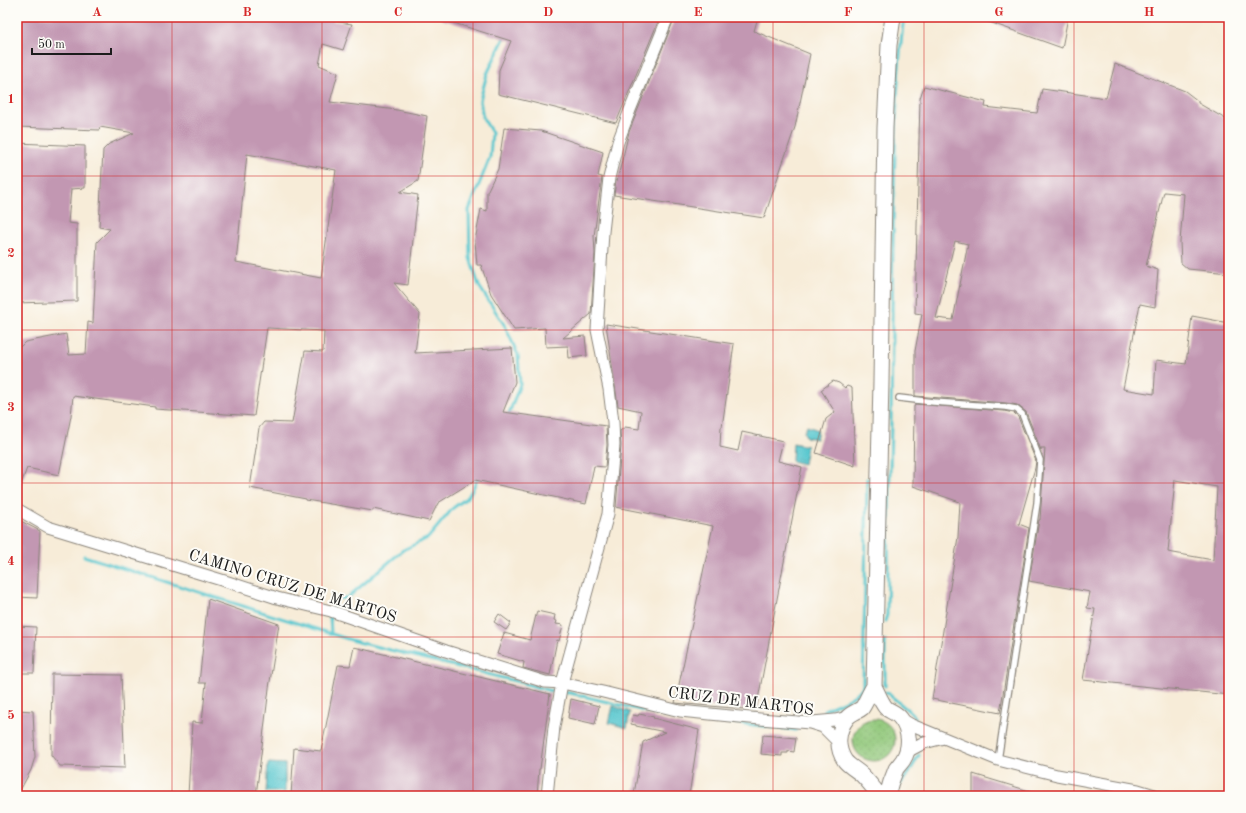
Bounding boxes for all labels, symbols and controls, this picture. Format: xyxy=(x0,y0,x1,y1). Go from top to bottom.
text: A xyxy=(92,6,102,19)
text: B xyxy=(242,6,252,19)
text: C xyxy=(394,6,402,19)
text: D xyxy=(543,6,553,19)
text: E xyxy=(694,6,703,19)
text: F xyxy=(844,6,853,19)
text: G xyxy=(994,6,1004,19)
text: H xyxy=(1144,6,1155,19)
scale bar xyxy=(32,30,111,56)
text: 50 m xyxy=(38,38,65,51)
text: 1 xyxy=(7,93,15,106)
text: 2 xyxy=(7,247,15,260)
text: 3 xyxy=(7,401,15,414)
street label: CAMINO CRUZ DE MARTOS xyxy=(187,548,398,626)
text: 4 xyxy=(7,555,15,568)
street label: CRUZ DE MARTOS xyxy=(667,685,815,719)
text: 5 xyxy=(7,709,15,722)

